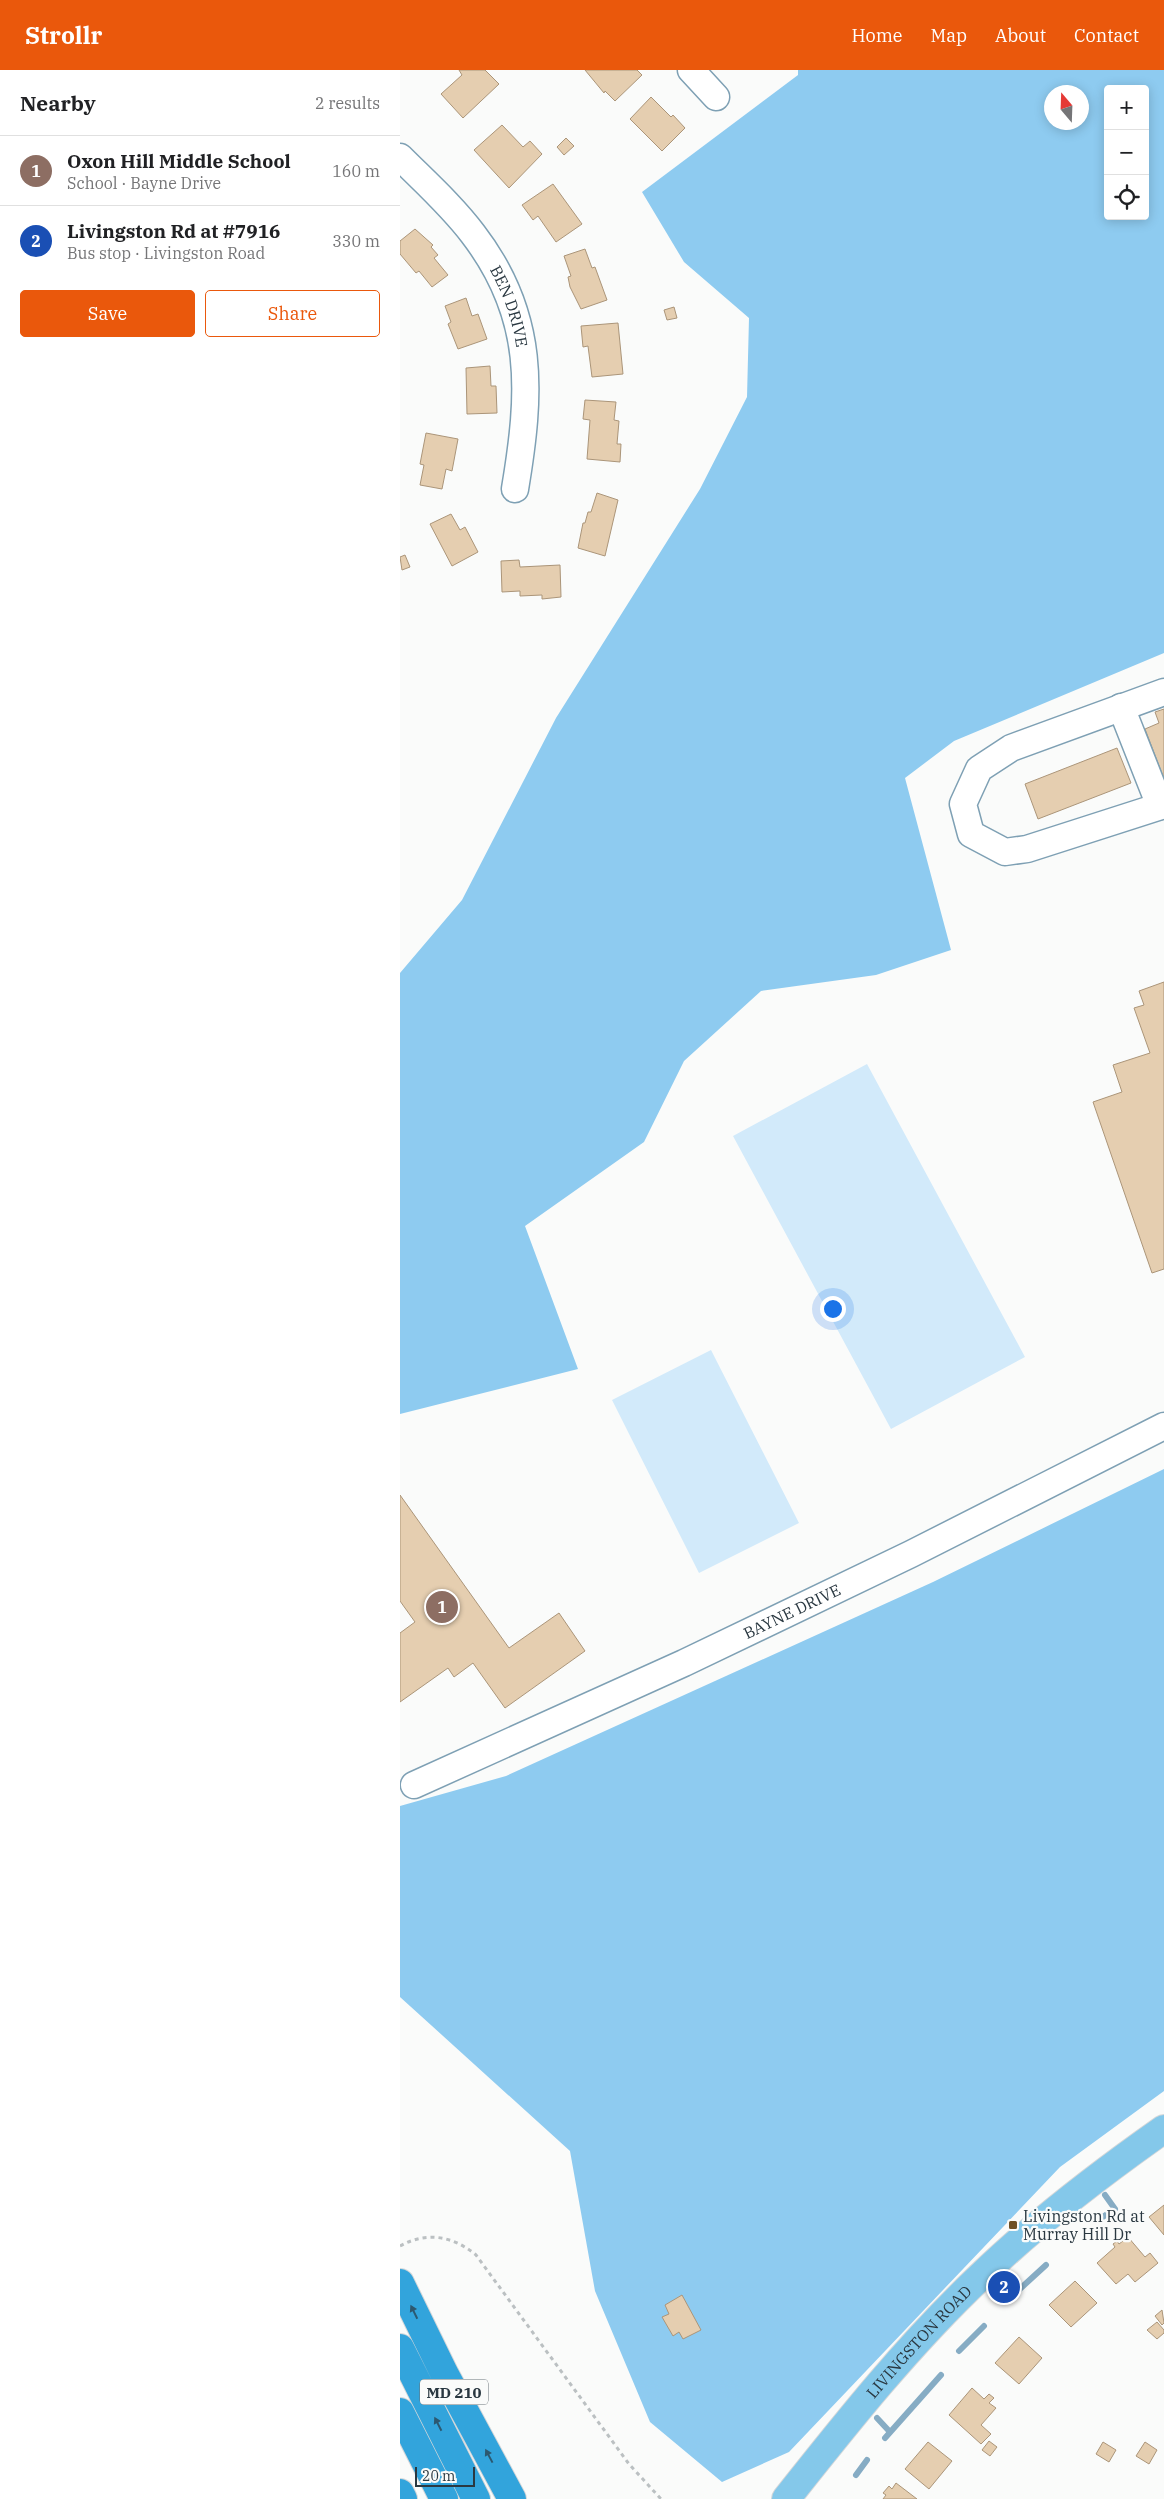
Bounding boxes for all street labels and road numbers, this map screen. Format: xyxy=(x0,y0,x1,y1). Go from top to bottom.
street label: BEN DRIVE xyxy=(486,262,532,349)
street label: BAYNE DRIVE xyxy=(740,1579,844,1643)
street label: LIVINGSTON ROAD xyxy=(862,2281,976,2402)
road number: MD 210 xyxy=(420,2380,488,2404)

